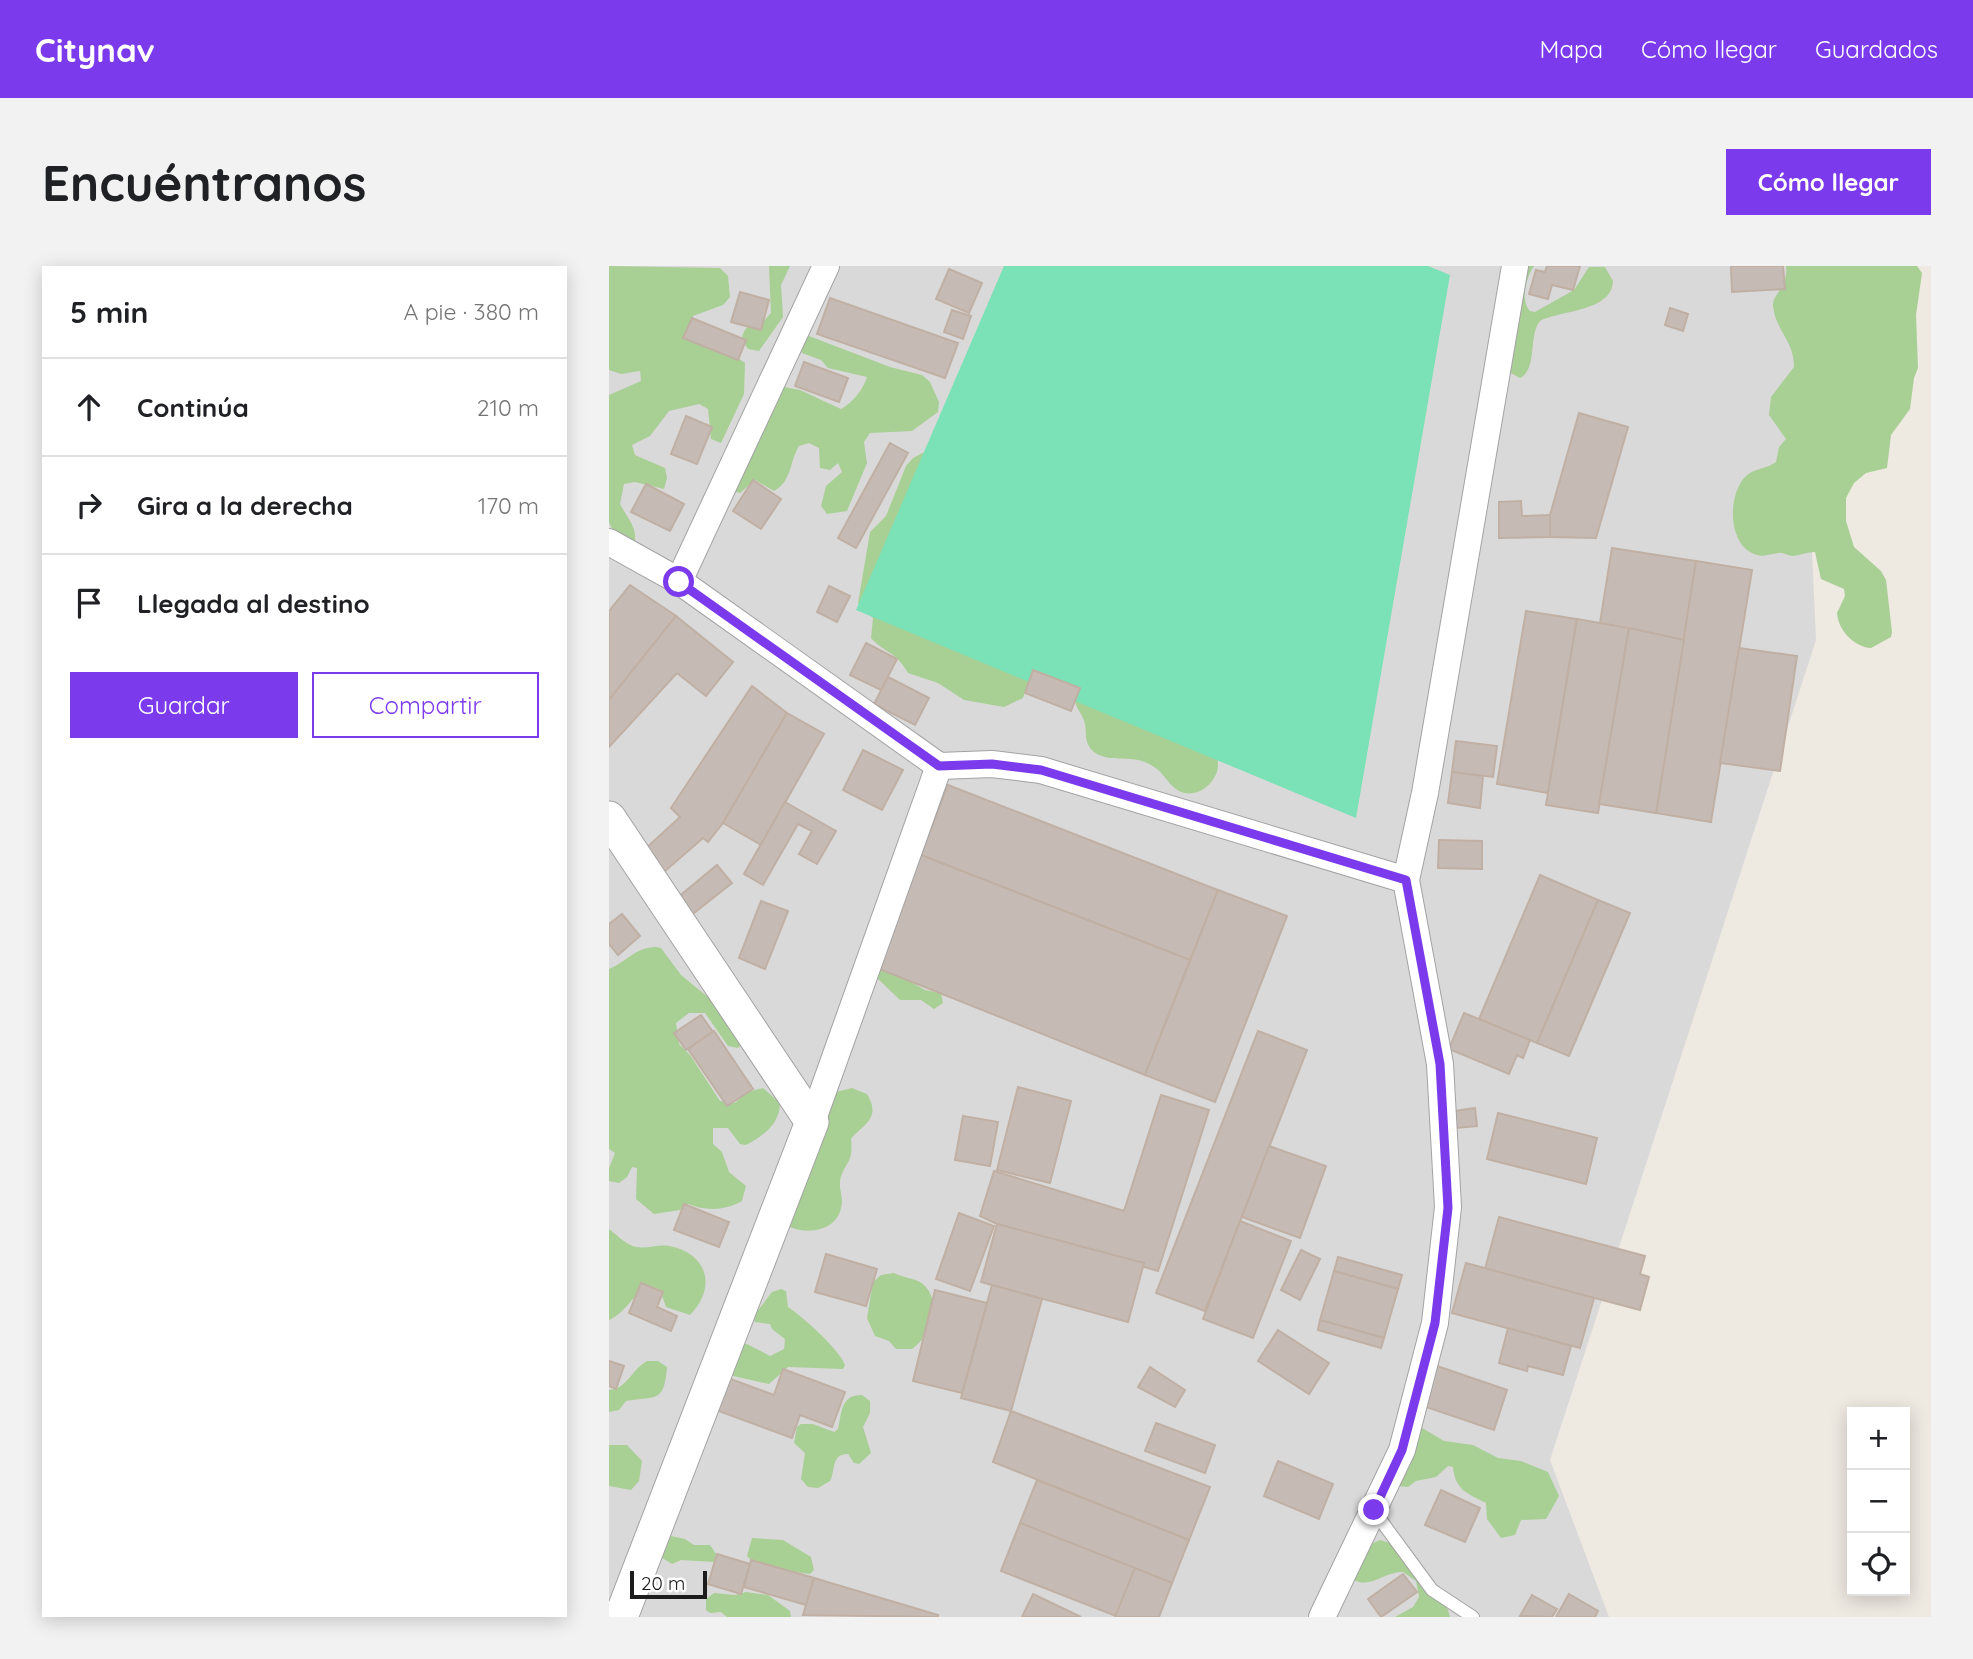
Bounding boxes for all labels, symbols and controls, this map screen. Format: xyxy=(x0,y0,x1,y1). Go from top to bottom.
text: Citynav xyxy=(35,29,155,70)
text: Mapa xyxy=(1540,34,1603,64)
text: Cómo llegar xyxy=(1641,34,1777,64)
text: Guardados xyxy=(1815,34,1938,64)
button: Cómo llegar xyxy=(1726,149,1931,215)
text: Encuéntranos xyxy=(42,152,366,213)
text: 5 min xyxy=(70,293,148,331)
text: A pie · 380 m xyxy=(404,297,539,326)
icon: ahead xyxy=(70,388,108,426)
text: Continúa xyxy=(137,391,249,424)
text: 210 m xyxy=(477,393,539,422)
icon: right xyxy=(70,486,108,524)
text: Gira a la derecha xyxy=(137,489,353,522)
text: 170 m xyxy=(478,491,539,520)
route start xyxy=(663,566,694,597)
icon: arrive xyxy=(70,584,108,622)
text: Llegada al destino xyxy=(137,587,370,620)
button: Guardar xyxy=(70,672,298,738)
button: Compartir xyxy=(312,672,539,738)
map controls xyxy=(1847,1407,1910,1596)
button: + xyxy=(1847,1407,1910,1470)
button: − xyxy=(1847,1470,1910,1533)
route end xyxy=(1358,1494,1389,1525)
button: locate xyxy=(1847,1533,1910,1596)
scale bar xyxy=(630,1568,707,1600)
text: 20 m xyxy=(641,1571,685,1595)

